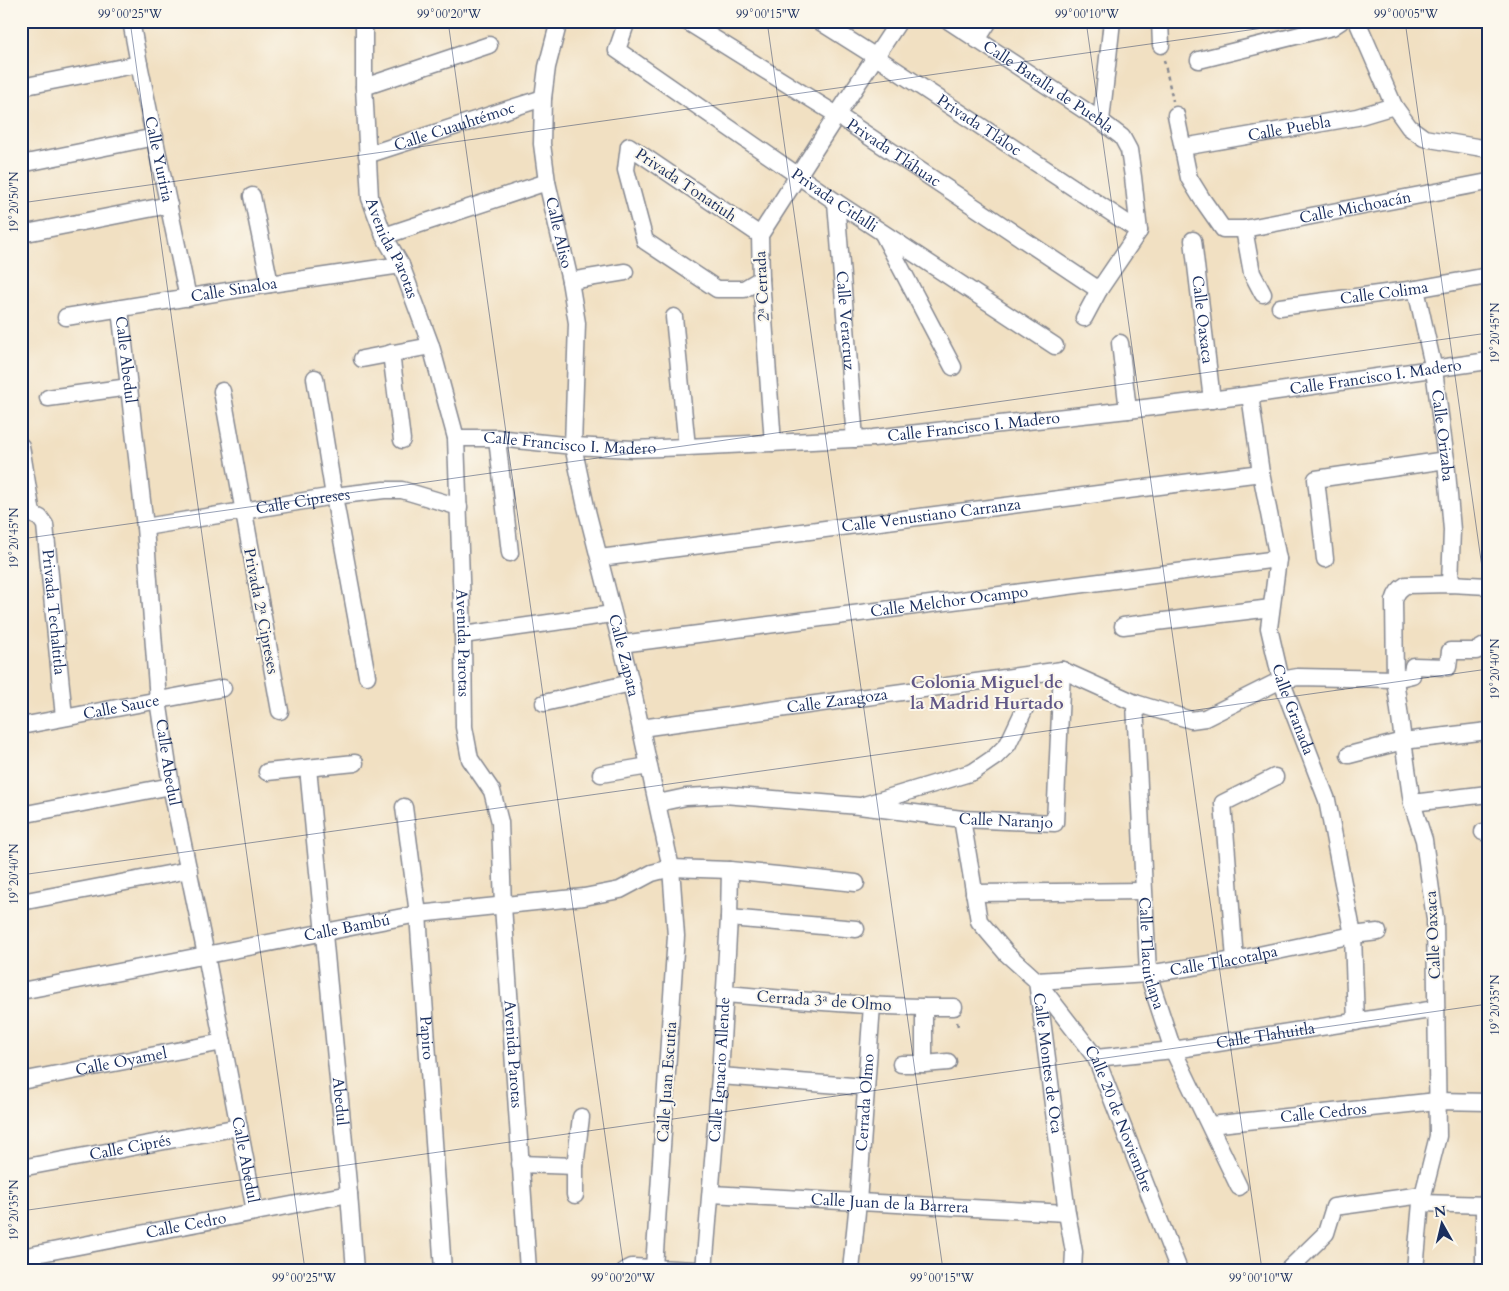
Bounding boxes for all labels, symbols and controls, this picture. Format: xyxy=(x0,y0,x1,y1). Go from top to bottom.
text: 99°00'25"W xyxy=(98,6,163,22)
text: 99°00'20"W xyxy=(417,6,482,22)
text: 99°00'15"W xyxy=(736,6,801,22)
text: 99°00'10"W xyxy=(1055,6,1120,22)
text: 99°00'05"W xyxy=(1374,6,1439,22)
street label: Calle Batalla de Puebla xyxy=(978,35,1119,138)
street label: Privada Tláloc xyxy=(932,89,1026,161)
street label: Calle Cuauhtémoc xyxy=(391,97,518,157)
street label: Calle Puebla xyxy=(1246,111,1333,147)
street label: Privada Tláhuac xyxy=(842,113,945,192)
street label: Calle Yuriria xyxy=(139,114,179,204)
street label: Privada Tonatiuh xyxy=(631,143,741,227)
street label: Privada Citlalli xyxy=(787,163,882,238)
text: 19°20'50"N xyxy=(6,171,22,232)
street label: Calle Michoacán xyxy=(1298,186,1413,229)
street label: Avenida Parotas xyxy=(360,195,423,302)
street label: Calle Aliso xyxy=(540,195,578,271)
street label: 2ª Cerrada xyxy=(749,250,775,322)
street label: Calle Veracruz xyxy=(831,270,860,371)
street label: Calle Sinaloa xyxy=(189,272,278,308)
street label: Calle Oaxaca xyxy=(1186,274,1219,365)
street label: Calle Colima xyxy=(1339,276,1430,310)
text: 19°20'45"N xyxy=(1487,302,1503,363)
street label: Calle Abedul xyxy=(110,315,142,404)
street label: Calle Francisco I. Madero xyxy=(1288,354,1463,400)
street label: Calle Orizaba xyxy=(1426,388,1459,482)
street label: Calle Francisco I. Madero xyxy=(886,407,1061,447)
street label: Calle Francisco I. Madero xyxy=(483,427,657,460)
street label: Calle Cipreses xyxy=(254,483,351,520)
street label: Calle Venustiano Carranza xyxy=(840,493,1022,538)
text: 19°20'45"N xyxy=(6,507,22,568)
street label: Privada 2ª Cipreses xyxy=(238,546,284,676)
street label: Privada Techaltitla xyxy=(36,548,71,676)
street label: Calle Melchor Ocampo xyxy=(869,580,1030,623)
street label: Avenida Parotas xyxy=(450,588,475,697)
street label: Calle Zapata xyxy=(603,612,645,699)
text: 19°20'40"N xyxy=(1487,638,1503,699)
street label: Calle Granada xyxy=(1267,662,1320,758)
district label: Colonia Miguel de la Madrid Hurtado xyxy=(910,670,1064,716)
street label: Calle Zaragoza xyxy=(785,683,889,719)
street label: Calle Sauce xyxy=(81,689,161,725)
street label: Calle Abedul xyxy=(150,717,186,808)
street label: Calle Naranjo xyxy=(958,808,1054,834)
text: 19°20'40"N xyxy=(6,843,22,904)
street label: Calle Oaxaca xyxy=(1420,890,1446,980)
street label: Calle Tlacuitlapa xyxy=(1133,896,1170,1012)
street label: Calle Bambú xyxy=(302,909,392,947)
street label: Calle Tlacotalpa xyxy=(1168,940,1280,981)
text: 19°20'35"N xyxy=(1487,974,1503,1035)
street label: Cerrada 3ª de Olmo xyxy=(756,985,892,1017)
street label: Calle Montes de Oca xyxy=(1028,992,1068,1135)
street label: Calle Ignacio Allende xyxy=(704,996,735,1143)
street label: Avenida Parotas xyxy=(498,999,528,1109)
street label: Papiro xyxy=(414,1015,439,1061)
street label: Calle Tlahuitla xyxy=(1215,1017,1317,1054)
street label: Calle Juan Escutia xyxy=(652,1021,682,1143)
street label: Calle 20 de Noviembre xyxy=(1079,1041,1159,1196)
street label: Calle Oyamel xyxy=(73,1042,169,1081)
street label: Cerrada Olmo xyxy=(851,1053,880,1152)
street label: Abedul xyxy=(327,1076,353,1127)
street label: Calle Cedros xyxy=(1279,1098,1368,1129)
street label: Calle Abedul xyxy=(226,1115,264,1205)
street label: Calle Ciprés xyxy=(87,1129,173,1166)
text: 19°20'35"N xyxy=(6,1179,22,1240)
street label: Calle Juan de la Barrera xyxy=(810,1188,969,1219)
north arrow xyxy=(1416,1198,1466,1248)
text: N xyxy=(1433,1201,1448,1222)
street label: Calle Cedro xyxy=(144,1207,228,1244)
text: 99°00'25"W xyxy=(272,1270,337,1286)
text: 99°00'20"W xyxy=(591,1270,656,1286)
text: 99°00'15"W xyxy=(910,1270,975,1286)
text: 99°00'10"W xyxy=(1229,1270,1294,1286)

